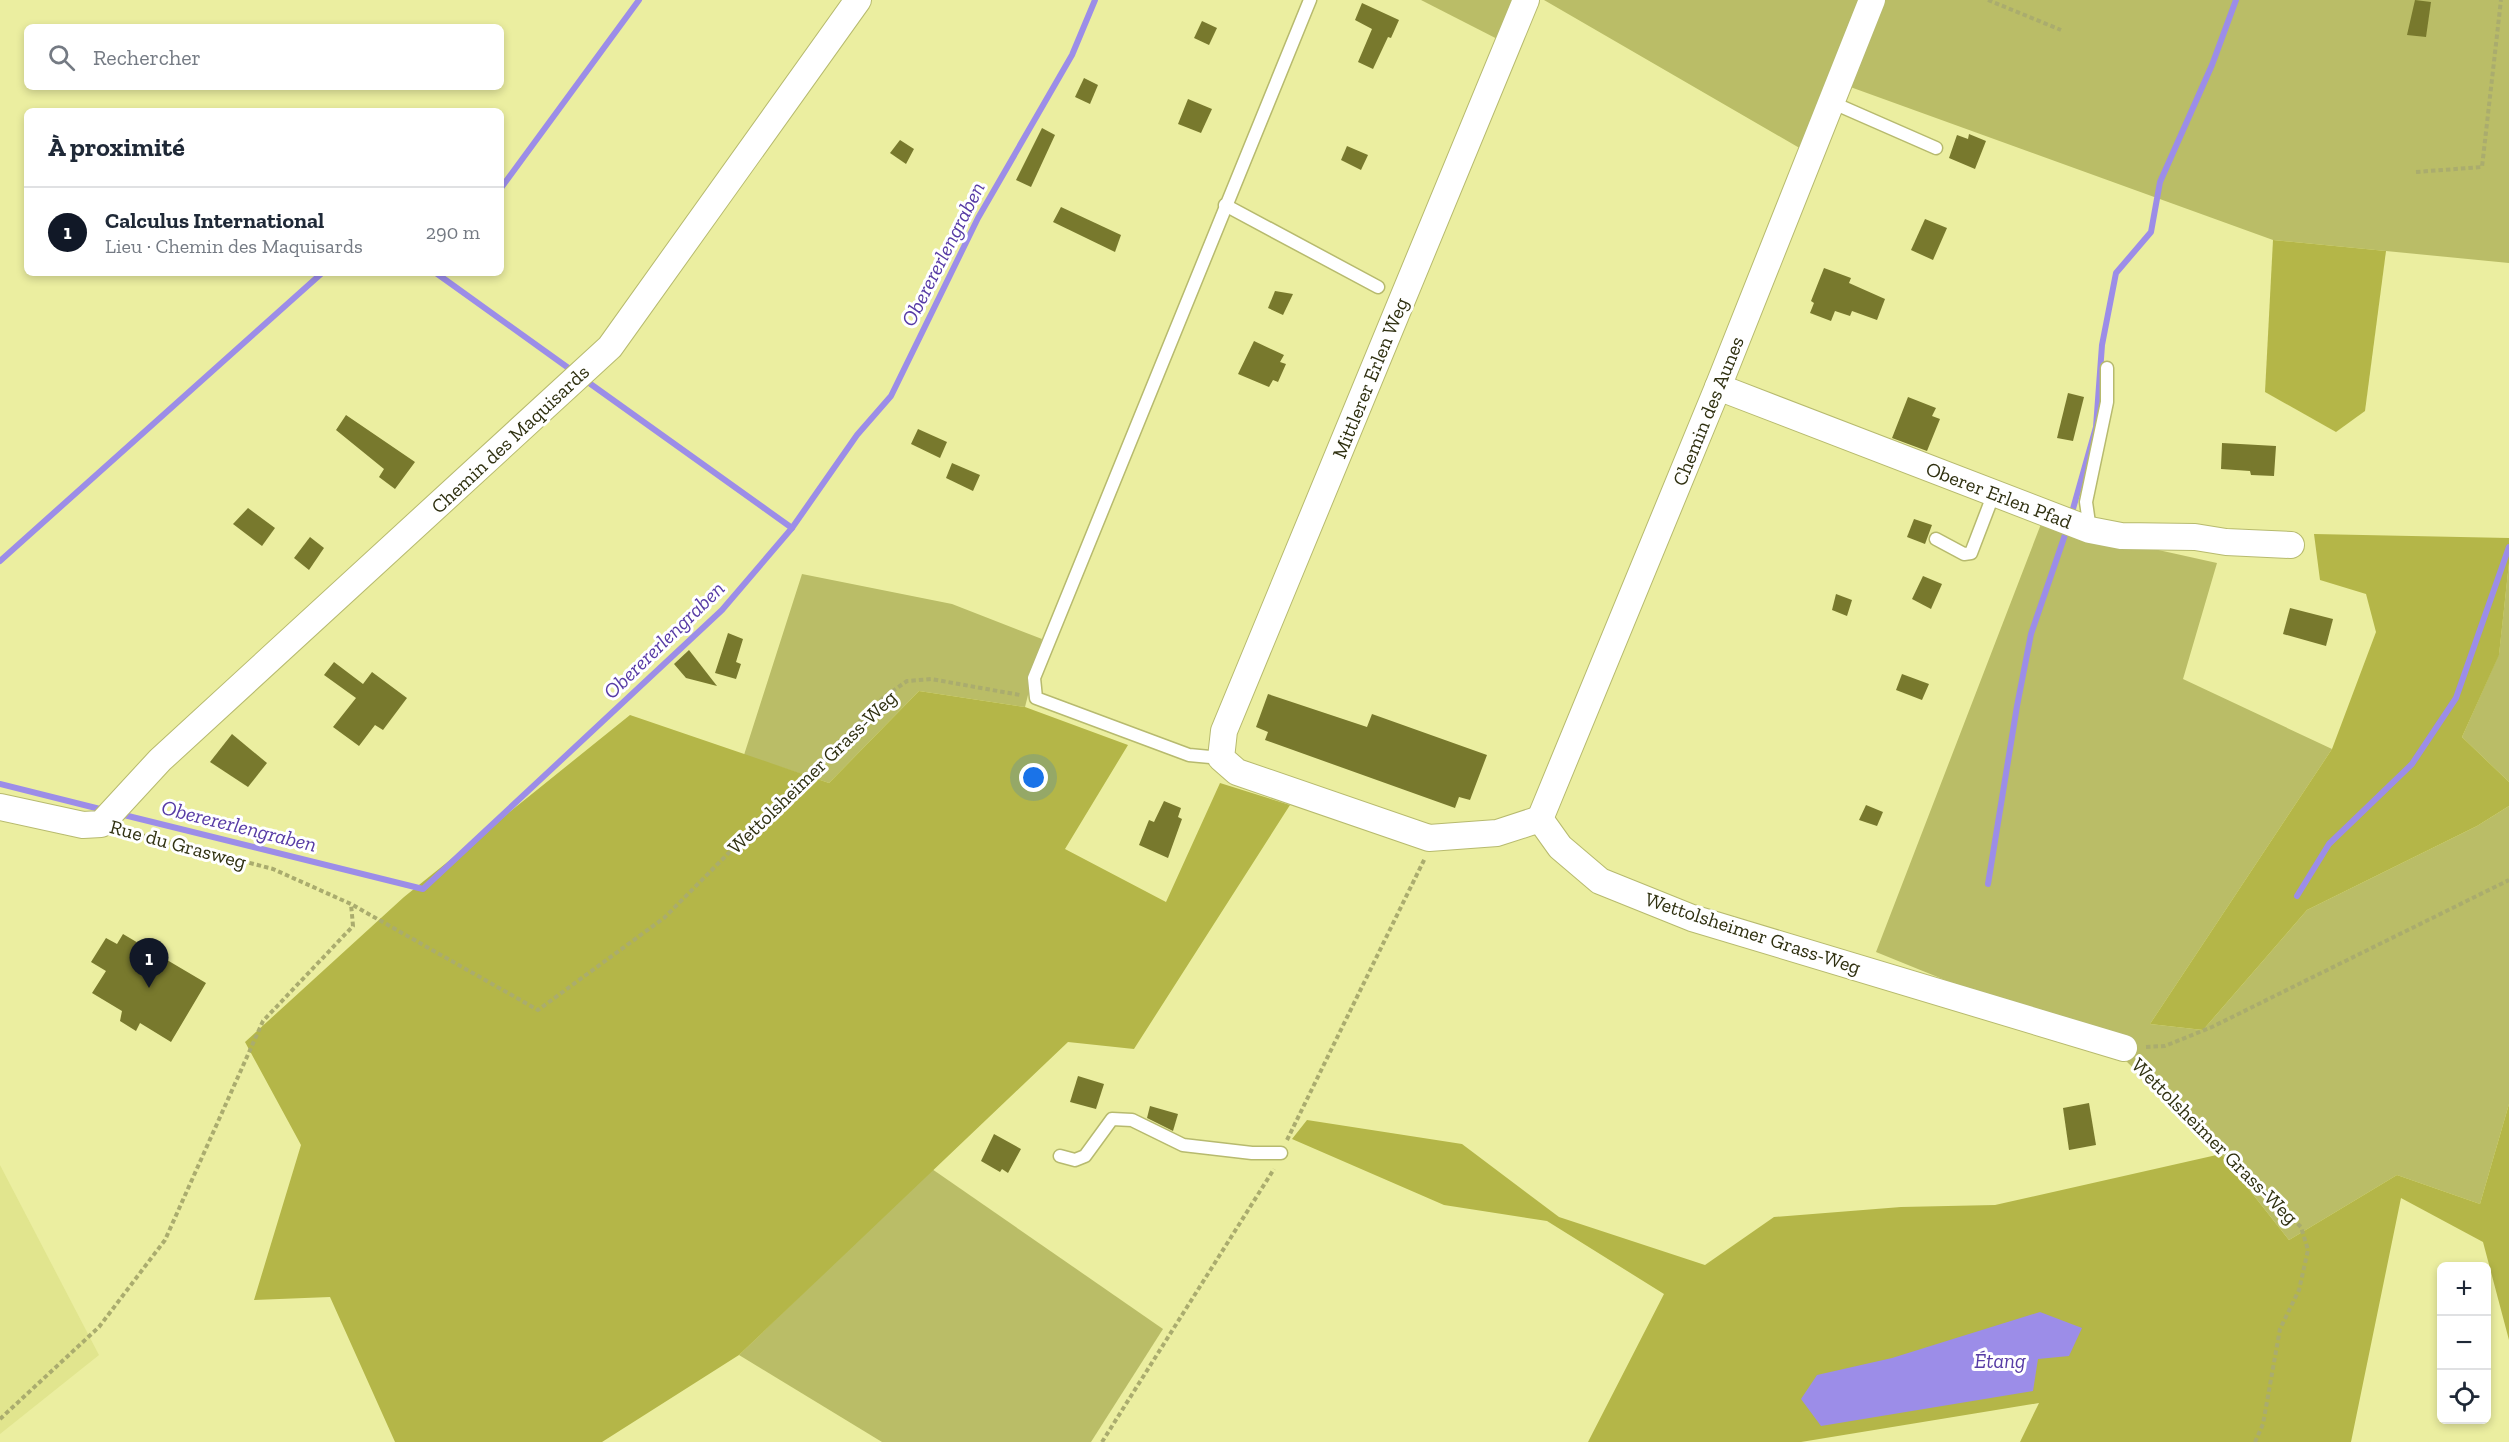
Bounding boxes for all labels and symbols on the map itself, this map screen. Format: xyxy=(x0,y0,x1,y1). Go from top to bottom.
water label: Oberererlengraben xyxy=(895,177,990,330)
street label: Mittlerer Erlen Weg xyxy=(1327,294,1413,462)
street label: Chemin des Aunes xyxy=(1667,333,1749,489)
street label: Chemin des Maquisards xyxy=(426,360,594,518)
street label: Oberer Erlen Pfad xyxy=(1923,456,2075,534)
water label: Oberererlengraben xyxy=(598,575,729,704)
street label: Wettolsheimer Grass-Weg xyxy=(723,685,901,859)
your location xyxy=(1019,763,1048,792)
water label: Oberererlengraben xyxy=(159,794,319,857)
street label: Rue du Grasweg xyxy=(107,814,249,874)
street label: Wettolsheimer Grass-Weg xyxy=(1642,887,1864,979)
pin: 1 xyxy=(130,938,168,988)
street label: Wettolsheimer Grass-Weg xyxy=(2127,1053,2303,1229)
water label: Étang xyxy=(1974,1348,2026,1373)

